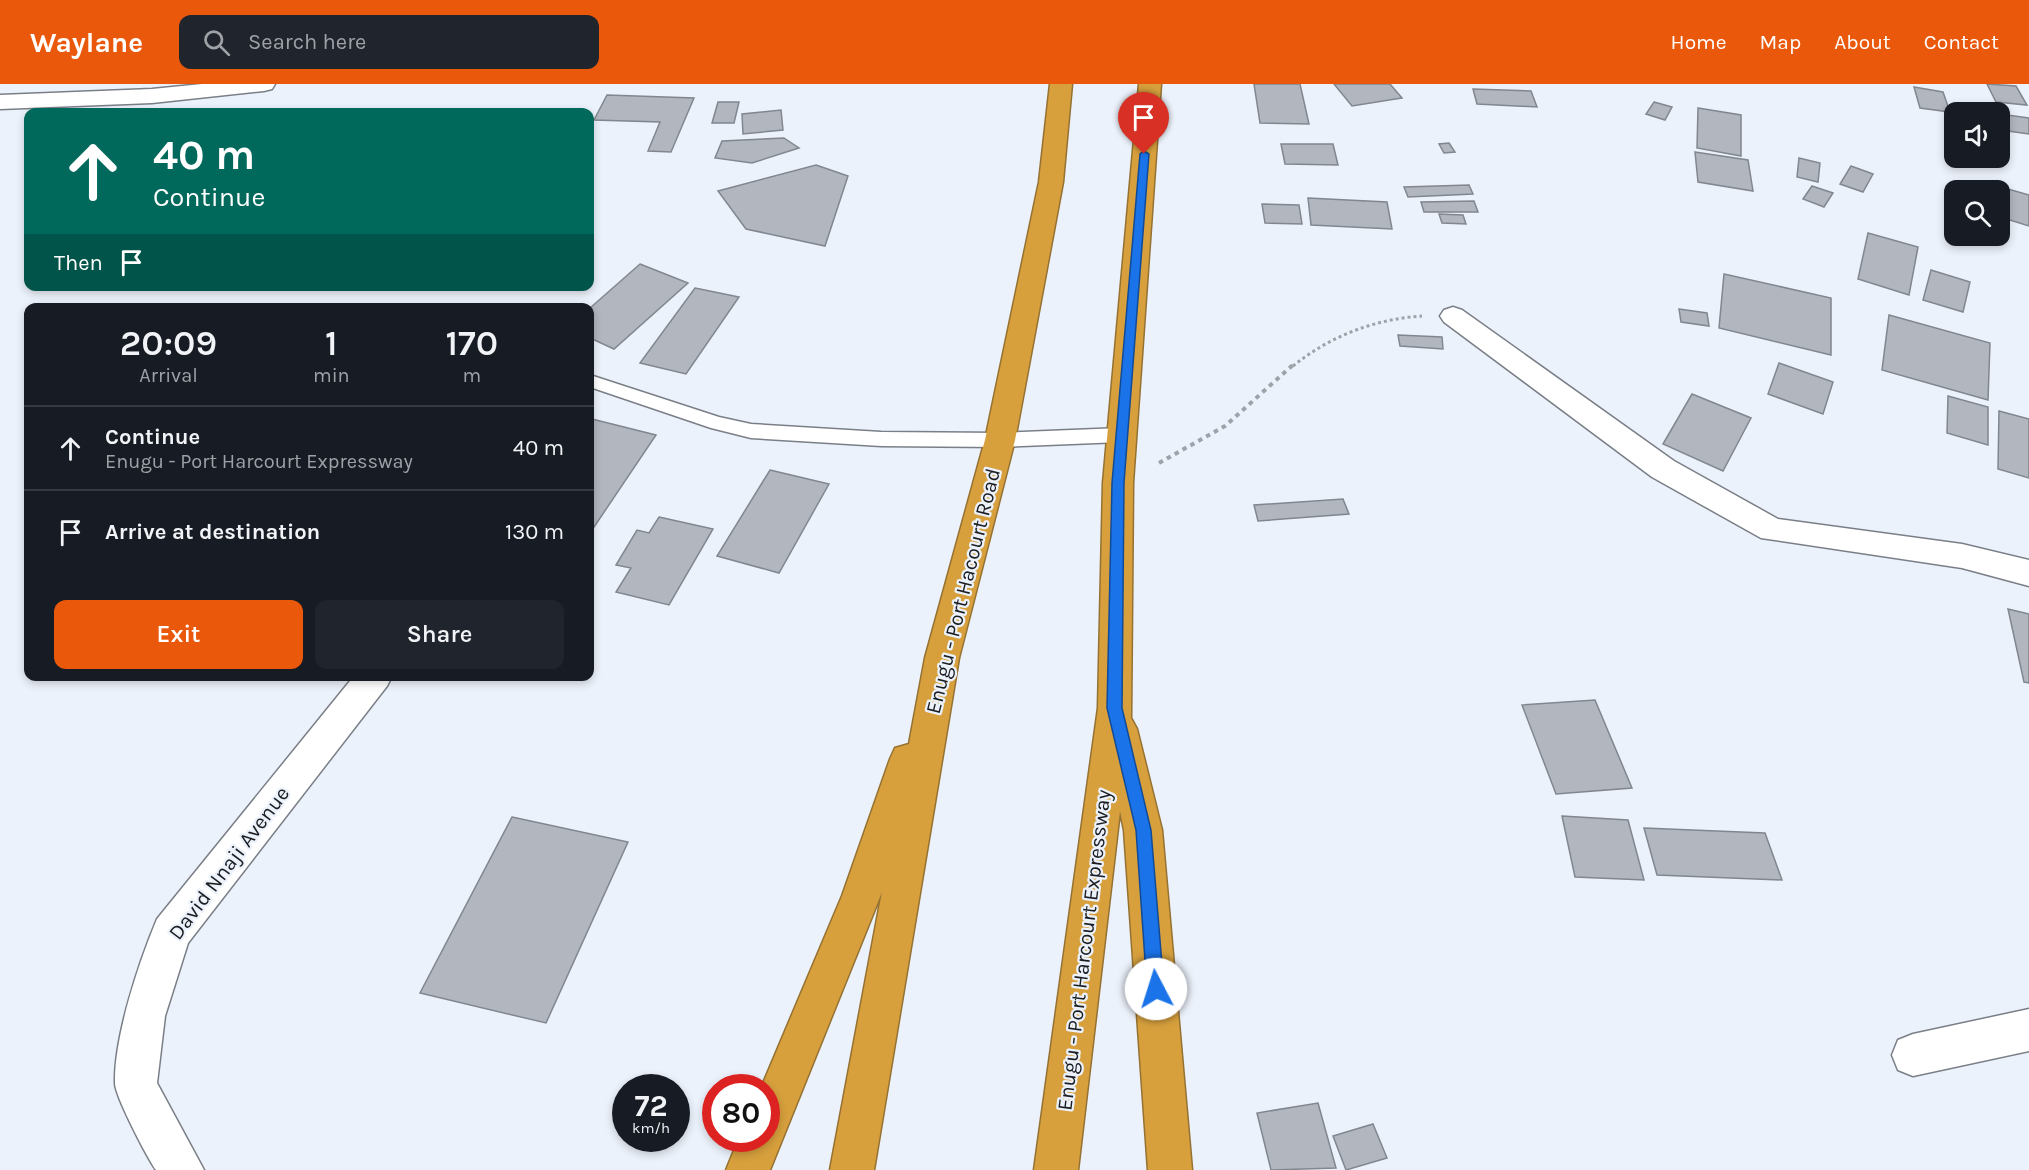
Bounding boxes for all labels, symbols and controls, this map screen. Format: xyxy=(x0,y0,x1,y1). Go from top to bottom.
search box xyxy=(179,15,599,69)
text: Waylane xyxy=(30,26,143,59)
icon: search xyxy=(200,26,233,59)
text: Search here xyxy=(248,29,366,55)
text: Home xyxy=(1671,30,1727,54)
text: Map xyxy=(1760,30,1801,54)
text: About xyxy=(1834,30,1891,54)
text: Contact xyxy=(1924,30,1999,54)
pin xyxy=(1118,92,1169,154)
icon: arrive xyxy=(1127,101,1160,134)
map controls xyxy=(1944,102,2010,246)
button: sound xyxy=(1944,102,2010,168)
text: 40 m xyxy=(153,130,255,180)
icon: ahead xyxy=(54,132,132,210)
button: search xyxy=(1944,180,2010,246)
text: Continue xyxy=(153,181,265,213)
icon: arrive xyxy=(115,246,148,279)
text: Then xyxy=(54,250,103,276)
text: 20:09 xyxy=(120,322,217,364)
text: 1 xyxy=(325,322,338,364)
text: 170 xyxy=(446,322,498,364)
text: Arrival xyxy=(139,364,198,387)
text: min xyxy=(313,364,350,387)
text: m xyxy=(462,364,481,387)
text: Continue xyxy=(105,424,200,450)
icon: ahead xyxy=(54,432,87,465)
text: 40 m xyxy=(513,435,564,461)
text: Enugu - Port Harcourt Expressway xyxy=(105,450,413,473)
street label: Enugu - Port Hacourt Road xyxy=(921,466,1005,716)
icon: arrive xyxy=(54,516,87,549)
text: Arrive at destination xyxy=(105,519,320,545)
text: 130 m xyxy=(505,519,564,545)
button: Exit xyxy=(54,600,303,669)
button: Share xyxy=(315,600,564,669)
street label: David Nnaji Avenue xyxy=(164,782,294,944)
street label: Enugu - Port Harcourt Expressway xyxy=(1052,788,1116,1112)
position arrow xyxy=(1124,957,1188,1021)
speed limit sign: 80 xyxy=(702,1074,780,1152)
text: 72 xyxy=(634,1088,668,1124)
text: km/h xyxy=(632,1119,670,1137)

